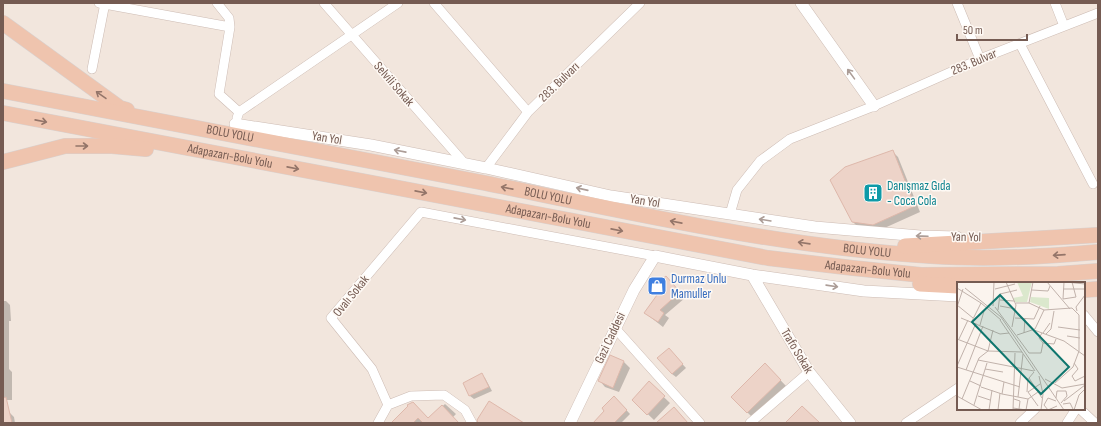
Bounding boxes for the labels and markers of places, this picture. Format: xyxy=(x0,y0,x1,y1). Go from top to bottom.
place label: Danışmaz Gıda - Coca Cola xyxy=(887,178,950,209)
building icon: Danışmaz Gıda - Coca Cola xyxy=(862,182,884,204)
place label: Durmaz Unlu Mamuller xyxy=(671,271,727,302)
shop icon: Durmaz Unlu Mamuller xyxy=(646,275,668,297)

